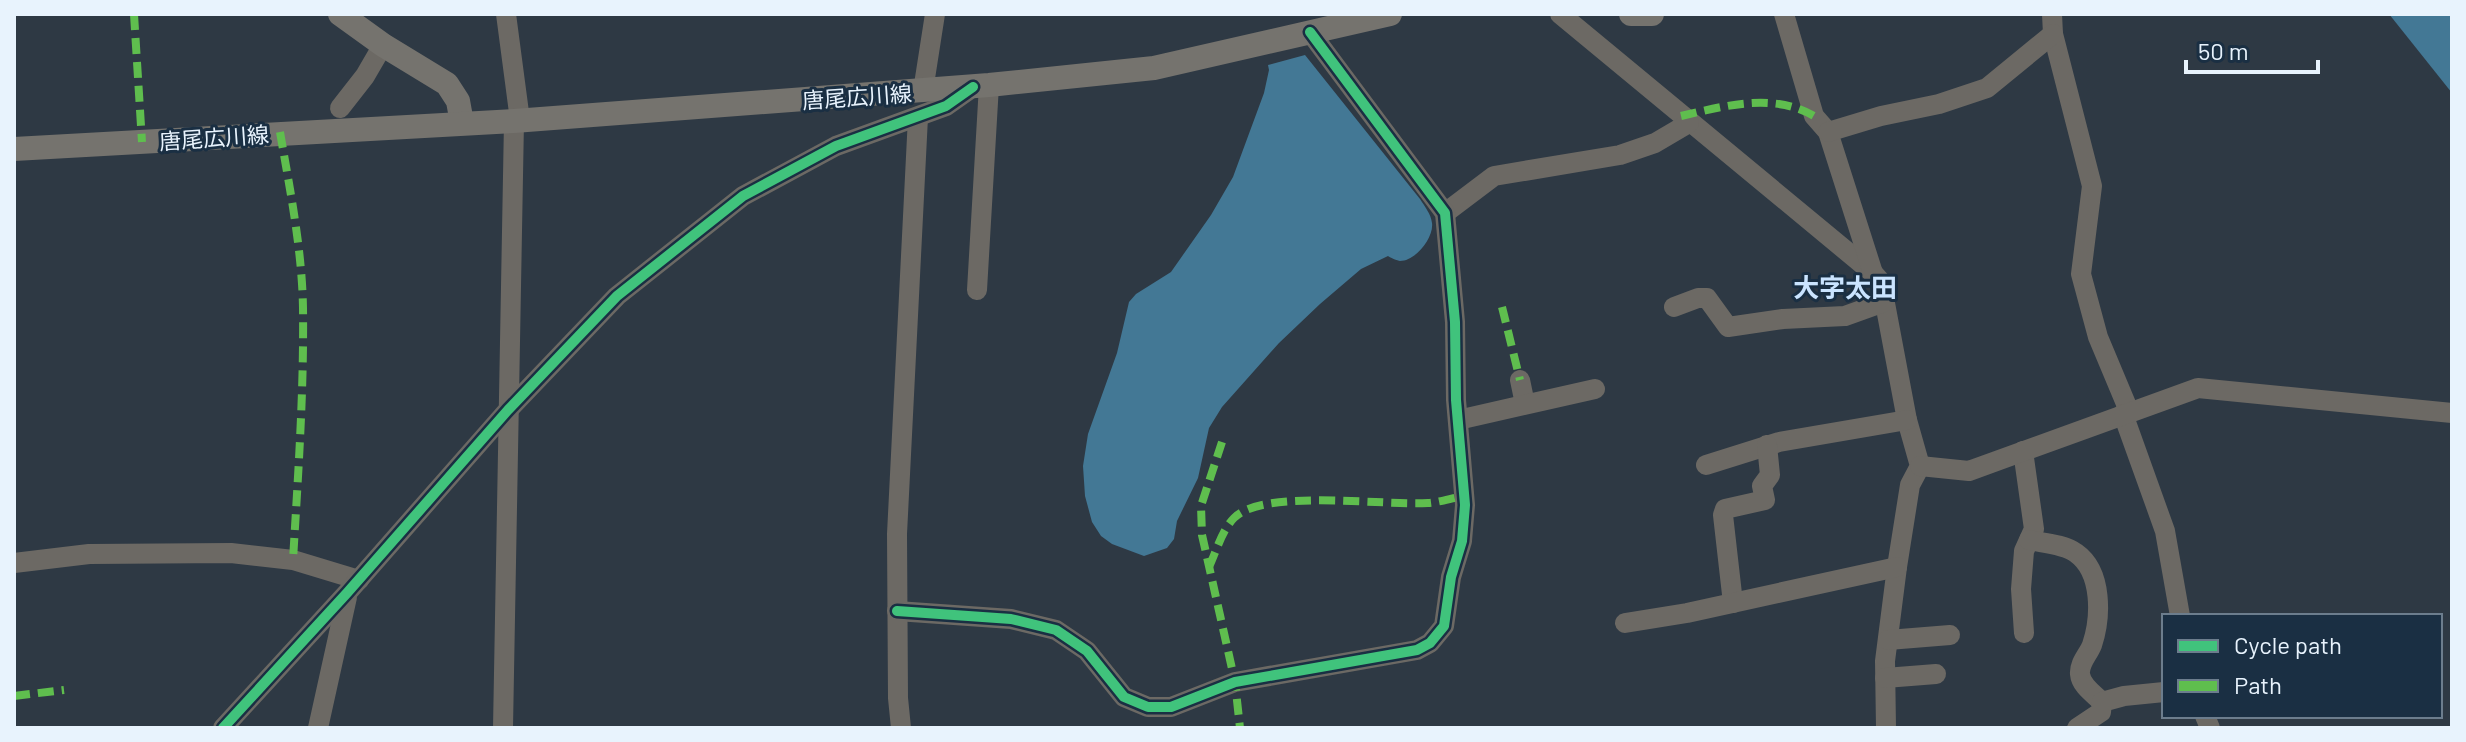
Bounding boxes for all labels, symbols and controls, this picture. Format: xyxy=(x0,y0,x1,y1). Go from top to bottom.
scale bar xyxy=(2186,24,2318,74)
text: 50 m xyxy=(2198,36,2249,65)
street label: 唐尾広川線 xyxy=(801,79,913,113)
street label: 唐尾広川線 xyxy=(158,120,270,154)
district label: 大字太田 xyxy=(1793,271,1897,302)
legend xyxy=(2162,614,2442,718)
text: Cycle path xyxy=(2234,630,2342,659)
text: Path xyxy=(2234,670,2282,699)

